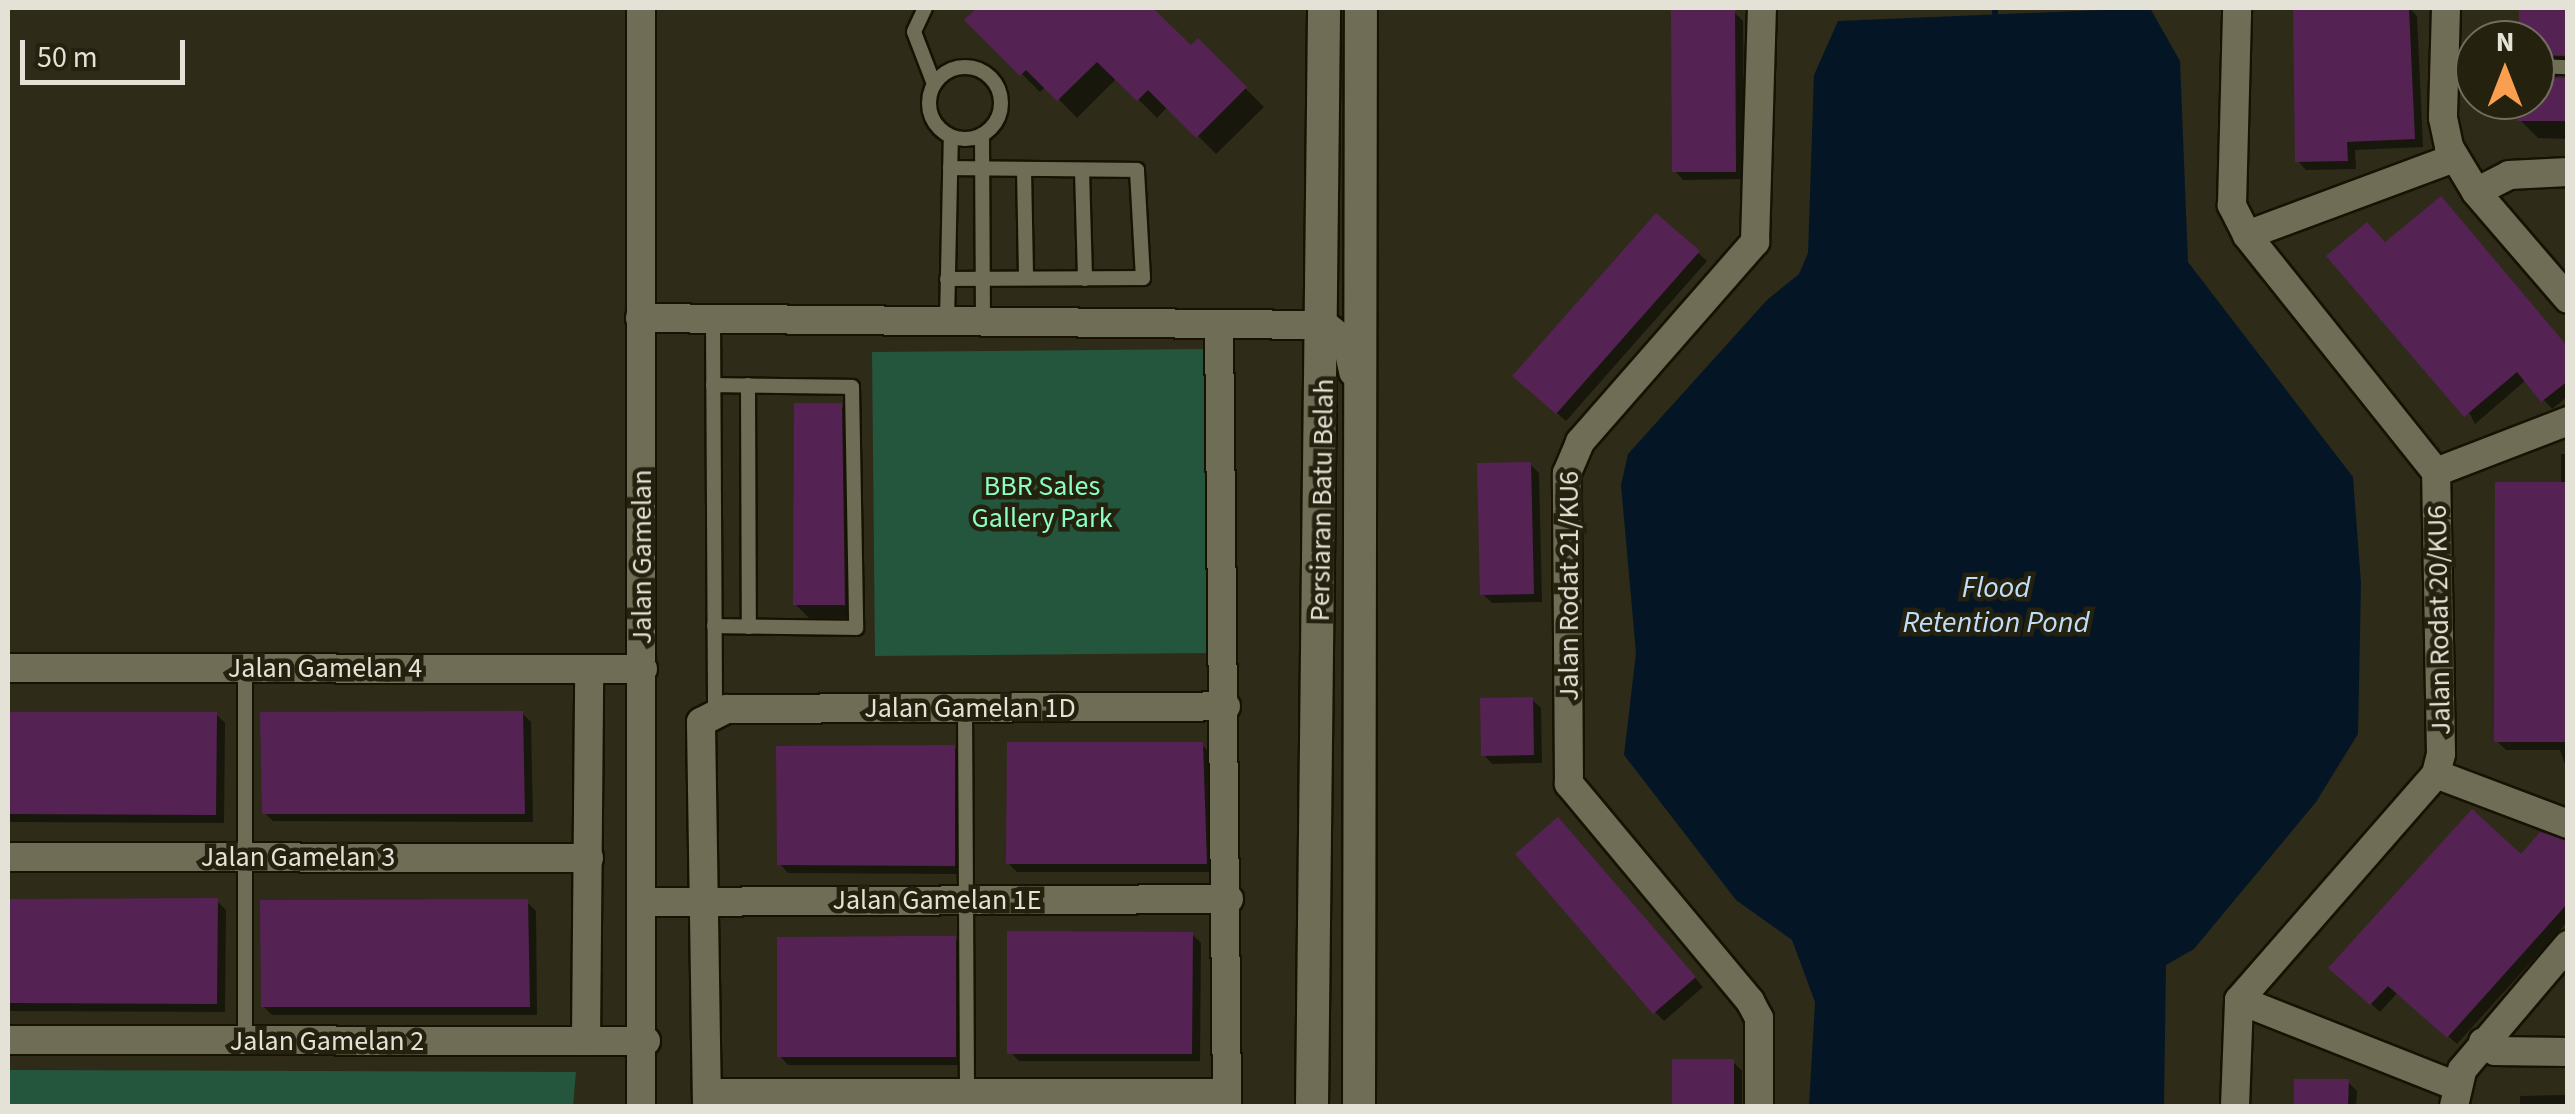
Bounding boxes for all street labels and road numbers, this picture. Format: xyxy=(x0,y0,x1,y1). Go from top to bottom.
street label: Persiaran Batu Belah xyxy=(1303,378,1341,622)
street label: Jalan Gamelan xyxy=(625,470,659,644)
street label: Jalan Rodat 21/KU6 xyxy=(1552,471,1586,701)
street label: Jalan Rodat 20/KU6 xyxy=(2420,505,2458,735)
street label: Jalan Gamelan 4 xyxy=(228,651,422,685)
street label: Jalan Gamelan 1D xyxy=(864,691,1076,725)
street label: Jalan Gamelan 3 xyxy=(201,840,395,874)
street label: Jalan Gamelan 1E xyxy=(832,883,1042,917)
street label: Jalan Gamelan 2 xyxy=(230,1024,424,1058)

